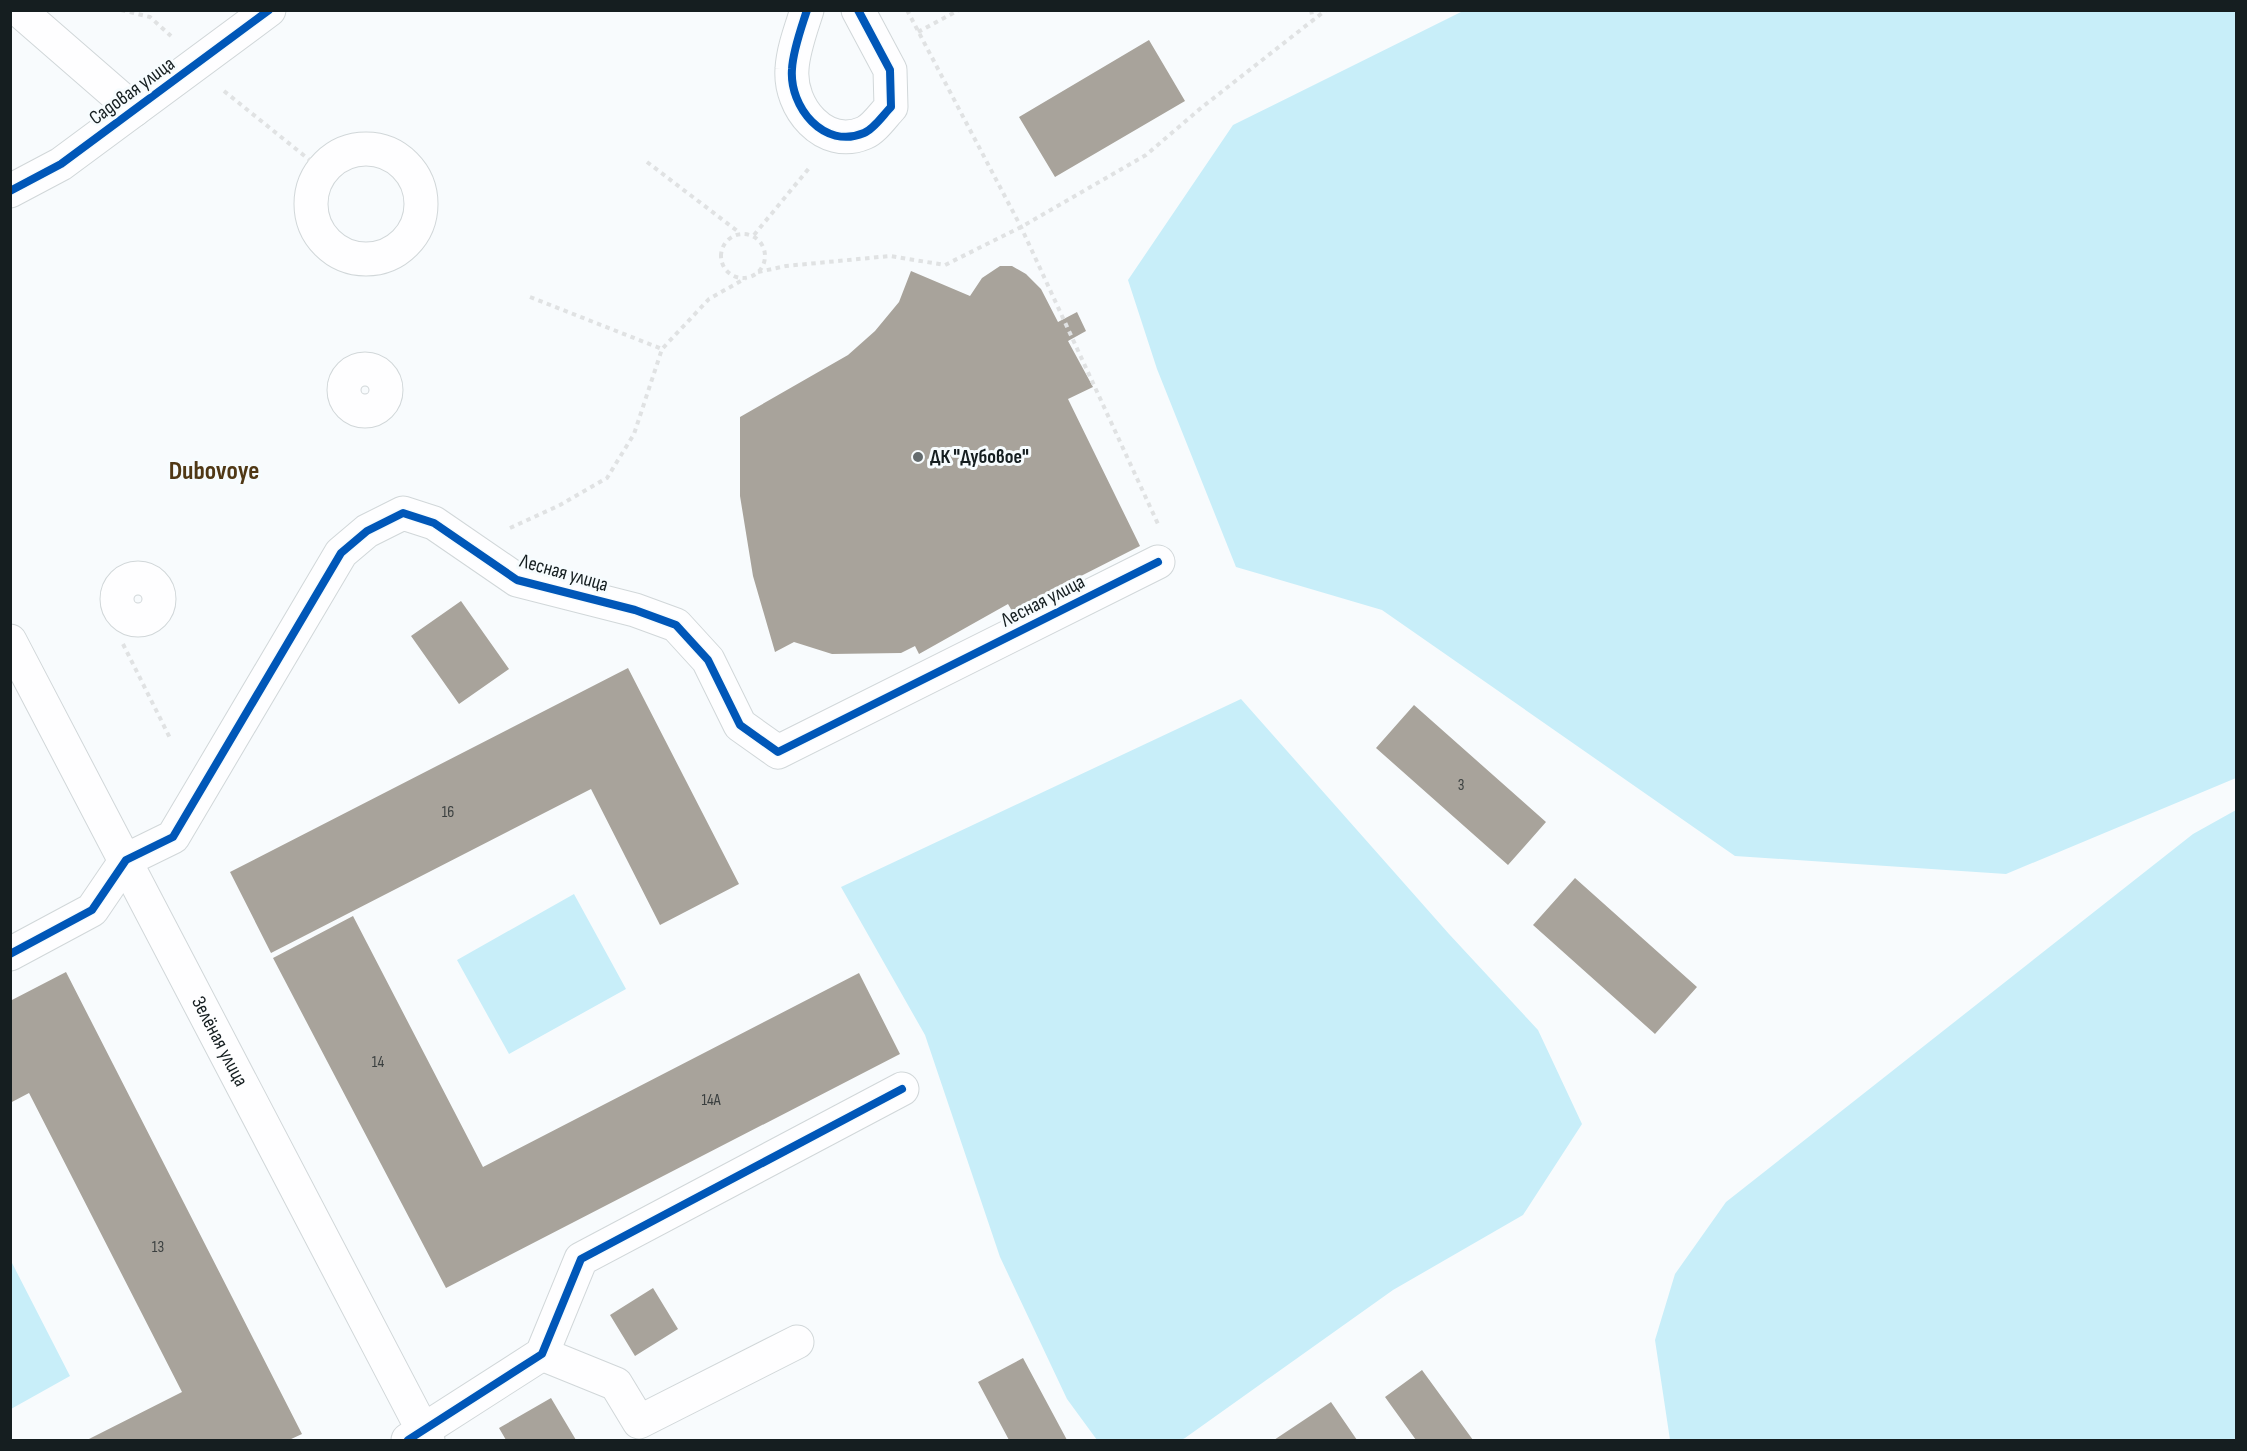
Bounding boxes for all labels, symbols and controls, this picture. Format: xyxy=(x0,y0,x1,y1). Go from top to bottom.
street label: Садовая улица xyxy=(85,52,179,130)
place label: ДК "Дубовое" xyxy=(930,445,1029,469)
marker: ДК "Дубовое" xyxy=(911,450,925,464)
district label: Dubovoye xyxy=(169,456,259,487)
street label: Лесная улица xyxy=(516,549,611,597)
street label: Лесная улица xyxy=(996,570,1089,633)
house number: 3 xyxy=(1458,776,1464,795)
house number: 16 xyxy=(442,803,454,822)
street label: Зелёная улица xyxy=(186,992,253,1091)
house number: 14 xyxy=(372,1053,384,1072)
house number: 14А xyxy=(701,1091,721,1110)
house number: 13 xyxy=(152,1238,164,1257)

